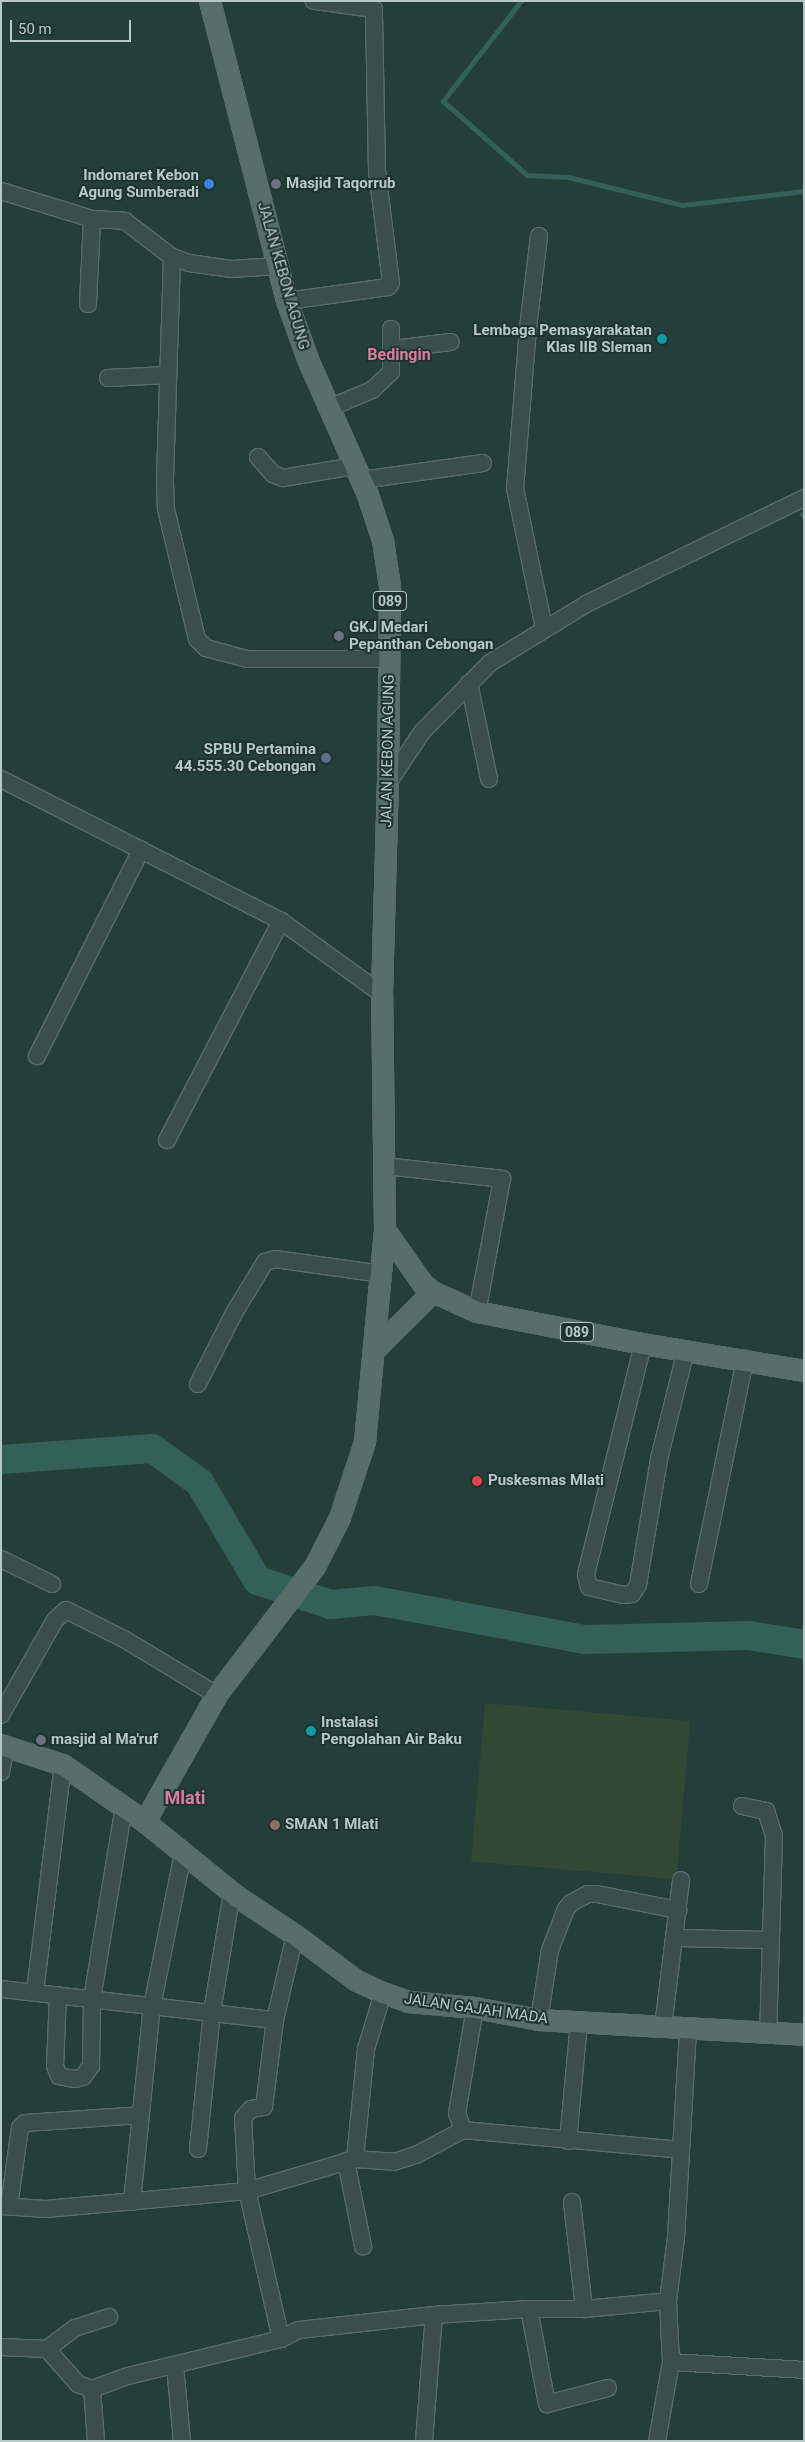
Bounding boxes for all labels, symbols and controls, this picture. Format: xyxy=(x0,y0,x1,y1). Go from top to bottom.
scale bar xyxy=(12,10,134,42)
text: 50 m xyxy=(18,20,52,38)
place label: Indomaret Kebon Agung Sumberadi xyxy=(78,166,199,201)
place label: Masjid Taqorrub xyxy=(286,175,396,193)
marker: Indomaret Kebon Agung Sumberadi xyxy=(203,178,215,190)
marker: Masjid Taqorrub xyxy=(270,178,282,190)
street label: JALAN KEBON AGUNG xyxy=(253,200,313,352)
place label: Lembaga Pemasyarakatan Klas IIB Sleman xyxy=(473,321,652,356)
marker: Lembaga Pemasyarakatan Klas IIB Sleman xyxy=(656,333,668,345)
district label: Bedingin xyxy=(367,345,431,365)
road number: 089 xyxy=(372,590,408,612)
place label: GKJ Medari Pepanthan Cebongan xyxy=(349,618,493,653)
marker: GKJ Medari Pepanthan Cebongan xyxy=(333,630,345,642)
street label: JALAN KEBON AGUNG xyxy=(378,674,398,828)
place label: SPBU Pertamina 44.555.30 Cebongan xyxy=(175,740,316,775)
marker: SPBU Pertamina 44.555.30 Cebongan xyxy=(320,752,332,764)
road number: 089 xyxy=(560,1320,594,1344)
place label: Puskesmas Mlati xyxy=(488,1472,604,1490)
marker: Puskesmas Mlati xyxy=(470,1474,484,1488)
place label: Instalasi Pengolahan Air Baku xyxy=(321,1713,462,1748)
marker: Instalasi Pengolahan Air Baku xyxy=(305,1725,317,1737)
place label: masjid al Ma'ruf xyxy=(51,1731,158,1749)
marker: masjid al Ma'ruf xyxy=(35,1734,47,1746)
district label: Mlati xyxy=(164,1787,206,1809)
place label: SMAN 1 Mlati xyxy=(285,1816,378,1834)
marker: SMAN 1 Mlati xyxy=(269,1819,281,1831)
street label: JALAN GAJAH MADA xyxy=(403,1990,549,2028)

